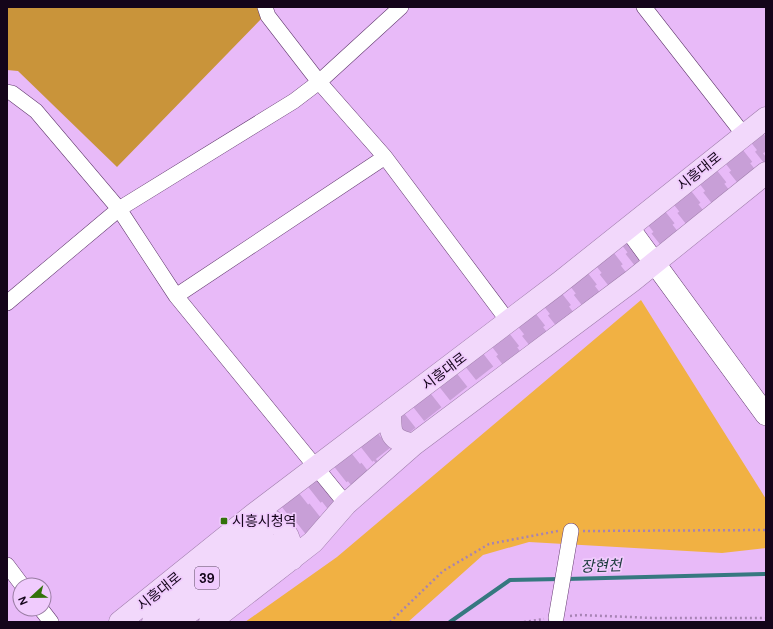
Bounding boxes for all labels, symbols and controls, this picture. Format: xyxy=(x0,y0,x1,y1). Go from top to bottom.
street label: 시흥대로 xyxy=(673,148,725,194)
street label: 시흥대로 xyxy=(418,348,470,394)
place label: 시흥시청역 xyxy=(232,512,296,530)
marker: 시흥시청역 xyxy=(219,516,229,526)
water label: 장현천 xyxy=(580,555,624,577)
road number: 39 xyxy=(195,567,219,589)
street label: 시흥대로 xyxy=(133,568,185,614)
north arrow xyxy=(12,577,52,617)
text: N xyxy=(15,594,31,607)

